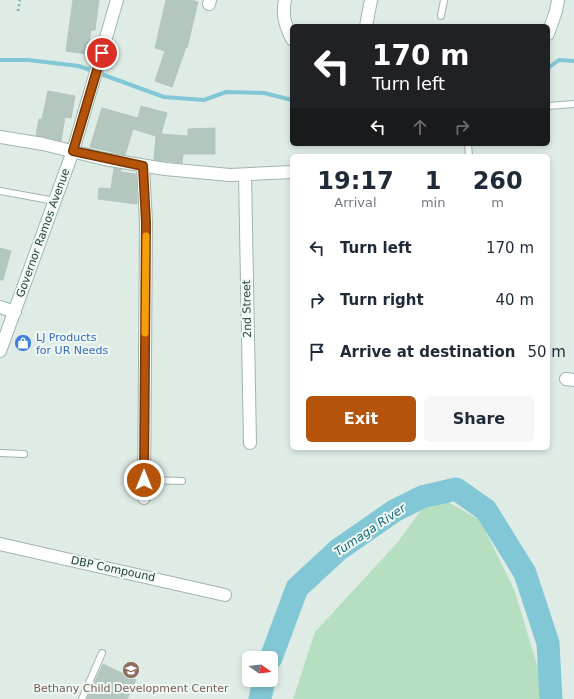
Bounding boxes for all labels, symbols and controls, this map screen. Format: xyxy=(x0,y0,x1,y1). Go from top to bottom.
pin xyxy=(85,36,119,70)
text: 170 m xyxy=(372,39,469,72)
icon: left xyxy=(306,40,358,92)
icon: arrive xyxy=(91,42,113,64)
text: Turn left xyxy=(372,73,445,94)
icon: left xyxy=(367,116,389,138)
icon: ahead xyxy=(409,116,431,138)
icon: right xyxy=(451,116,473,138)
street label: Governor Ramos Avenue xyxy=(14,167,72,299)
text: 19:17 xyxy=(317,167,394,195)
text: 1 xyxy=(425,167,441,195)
text: 260 xyxy=(473,167,523,195)
text: Arrival xyxy=(334,195,377,210)
text: min xyxy=(421,195,445,210)
text: m xyxy=(491,195,504,210)
icon: left xyxy=(306,237,328,259)
text: Turn left xyxy=(340,239,412,257)
text: 170 m xyxy=(486,239,534,257)
street label: 2nd Street xyxy=(240,279,254,338)
icon: right xyxy=(306,289,328,311)
text: Turn right xyxy=(340,291,424,309)
text: 40 m xyxy=(496,291,534,309)
place label: LJ Products for UR Needs xyxy=(36,331,109,357)
shop icon: LJ Products for UR Needs xyxy=(13,333,33,353)
icon: arrive xyxy=(306,341,328,363)
text: Arrive at destination xyxy=(340,343,515,361)
text: 50 m xyxy=(527,343,566,361)
button: Exit xyxy=(306,396,416,442)
button: Share xyxy=(424,396,534,442)
position arrow xyxy=(123,459,165,501)
water label: Tumaga River xyxy=(332,500,409,559)
street label: DBP Compound xyxy=(70,554,156,584)
north arrow xyxy=(242,651,278,687)
map controls xyxy=(242,651,278,687)
school or university icon: Bethany Child Development Center xyxy=(121,660,141,680)
place label: Bethany Child Development Center xyxy=(33,682,229,695)

